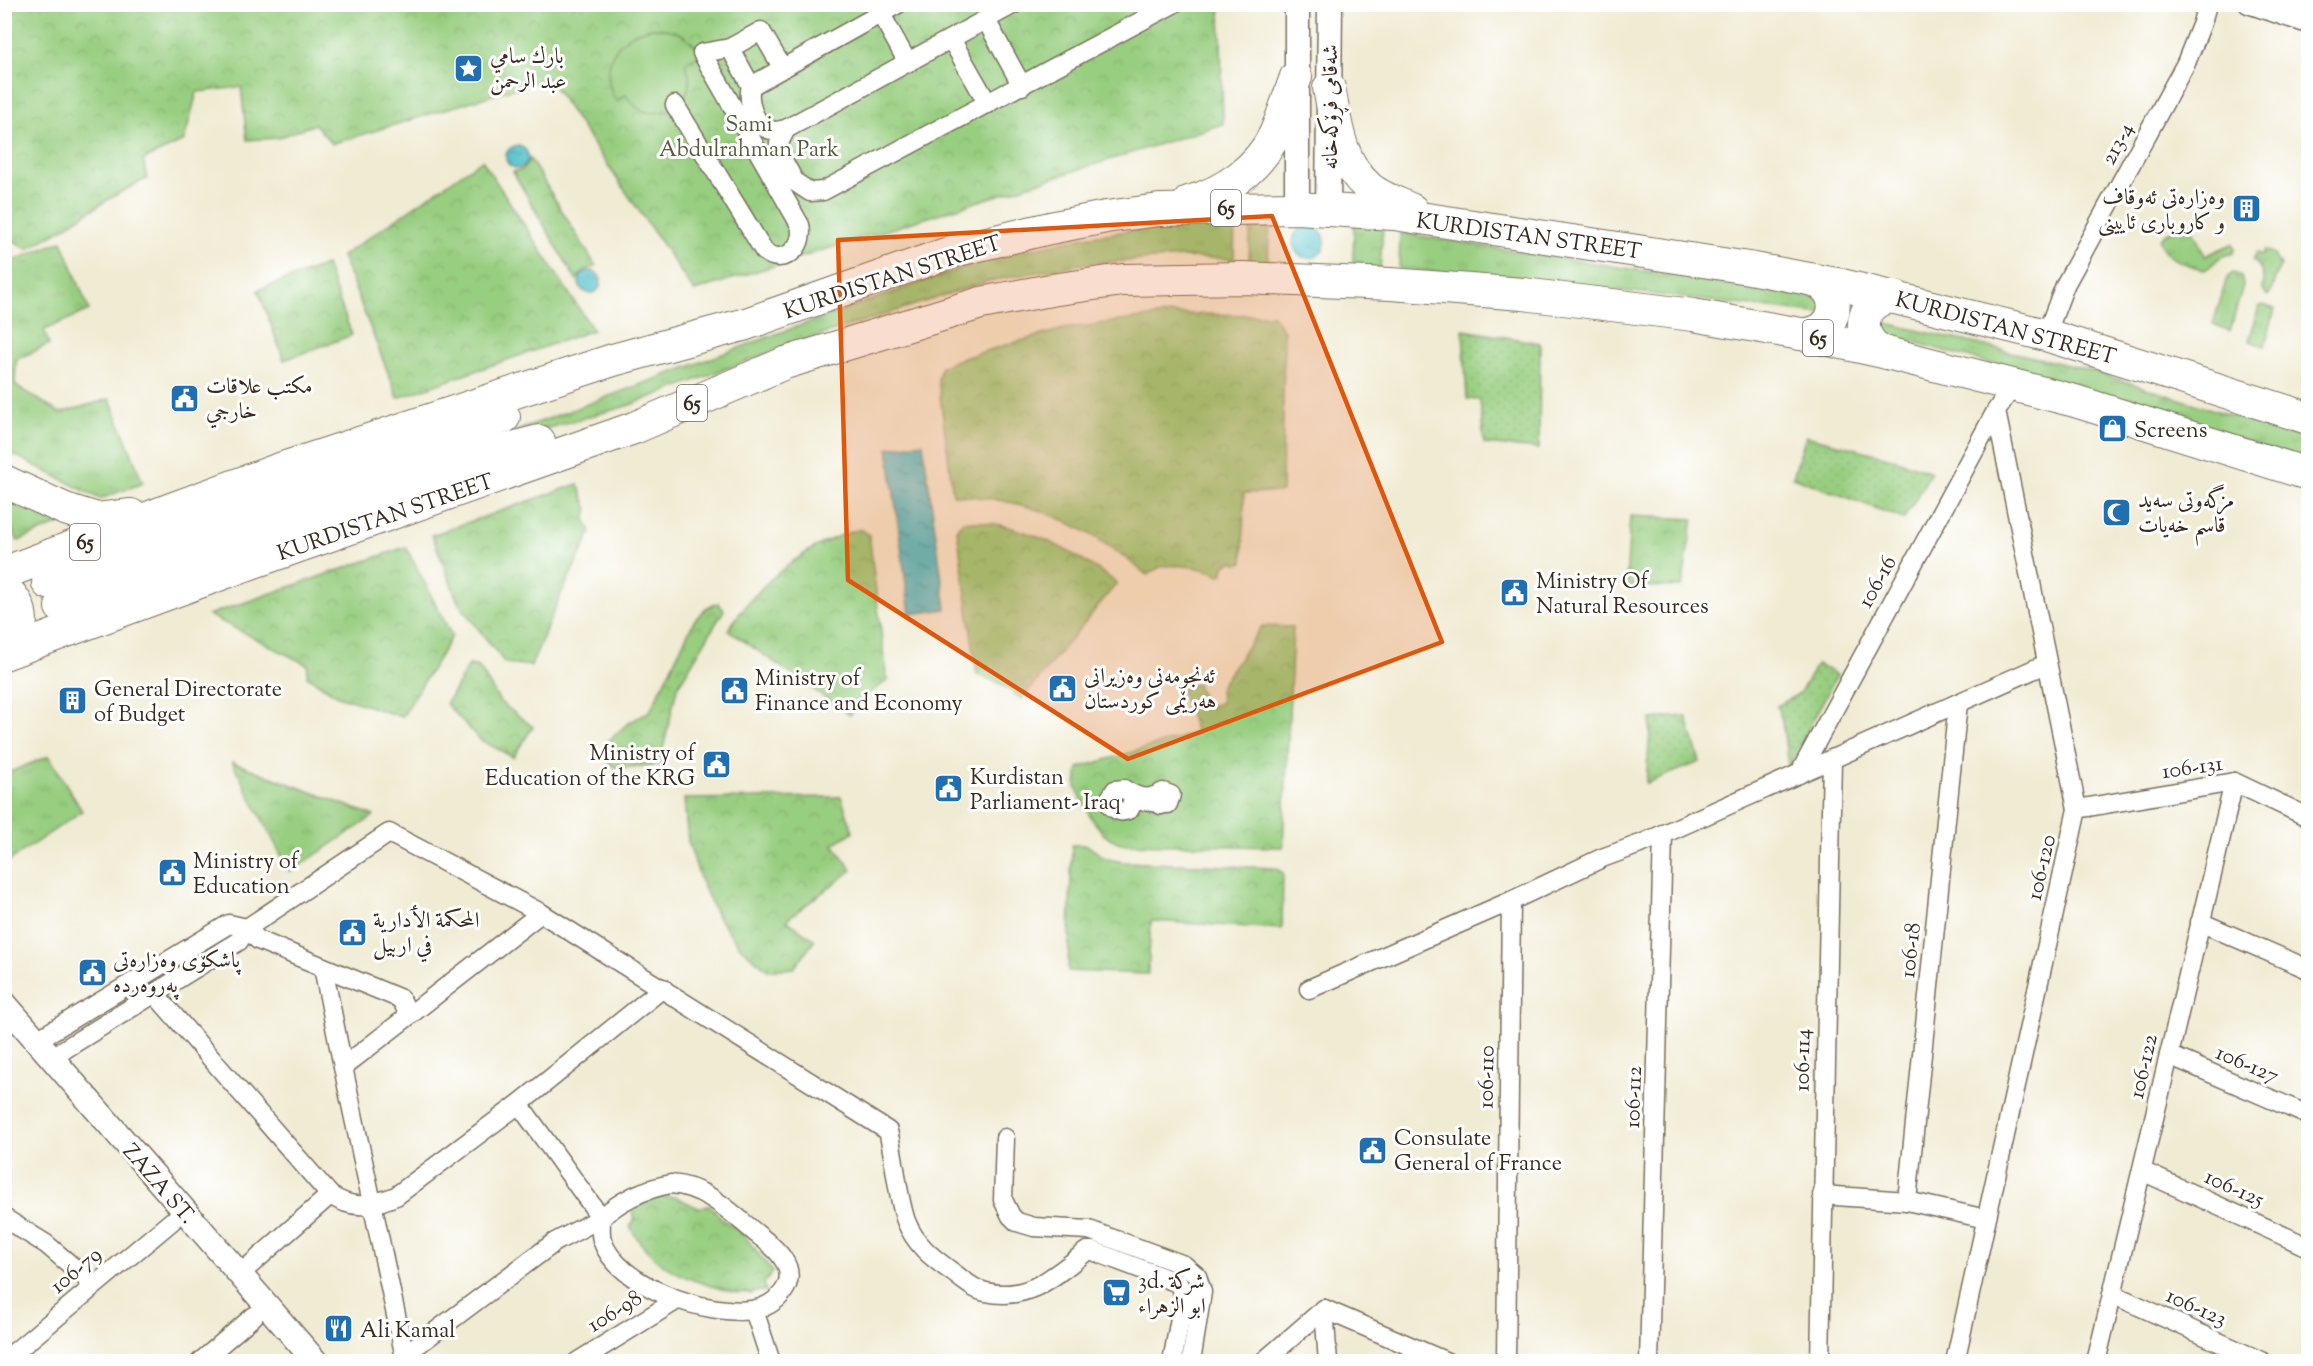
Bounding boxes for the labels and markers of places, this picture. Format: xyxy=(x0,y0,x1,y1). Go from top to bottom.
place label: بارك سامي عبد الرحمن xyxy=(490,42,566,99)
place icon: بارك سامي عبد الرحمن xyxy=(453,52,485,84)
place label: وەزارەتی ئەوقاف و کاروباری ئایینی xyxy=(2098,183,2225,240)
building icon: وەزارەتی ئەوقاف و کاروباری ئایینی xyxy=(2230,193,2262,225)
place label: مكتب علاقات خارجي xyxy=(206,372,313,429)
public building icon: مكتب علاقات خارجي xyxy=(169,382,201,414)
shop icon: Screens xyxy=(2097,413,2129,445)
place label: Screens xyxy=(2134,416,2207,448)
place label: مزگەوتی سەید قاسم خەیات xyxy=(2138,484,2234,546)
mosque icon: مزگەوتی سەید قاسم خەیات xyxy=(2101,496,2133,528)
place label: Ministry Of Natural Resources xyxy=(1536,567,1709,624)
public building icon: Ministry Of Natural Resources xyxy=(1499,577,1531,609)
place label: ئەنجومەنی وەزیرانی هەرێمی کوردستان xyxy=(1084,662,1216,719)
place label: Ministry of Finance and Economy xyxy=(755,664,963,721)
public building icon: ئەنجومەنی وەزیرانی هەرێمی کوردستان xyxy=(1047,672,1079,704)
public building icon: Ministry of Finance and Economy xyxy=(718,674,750,706)
place label: General Directorate of Budget xyxy=(94,675,282,732)
building icon: General Directorate of Budget xyxy=(57,685,89,717)
place label: Ministry of Education of the KRG xyxy=(485,739,696,796)
public building icon: Ministry of Education of the KRG xyxy=(700,749,732,781)
place label: Kurdistan Parliament- Iraq xyxy=(970,763,1122,820)
public building icon: Kurdistan Parliament- Iraq xyxy=(933,773,965,805)
place label: Ministry of Education xyxy=(193,847,300,904)
public building icon: Ministry of Education xyxy=(156,857,188,889)
place label: المحكمة الٲدارية في اربيل xyxy=(373,904,479,963)
public building icon: المحكمة الٲدارية في اربيل xyxy=(336,916,368,948)
place label: پاشکۆی وەزارەتی پەروەردە xyxy=(113,946,242,1003)
public building icon: پاشکۆی وەزارەتی پەروەردە xyxy=(76,956,108,988)
place label: Consulate General of France xyxy=(1394,1124,1562,1181)
public building icon: Consulate General of France xyxy=(1357,1134,1389,1166)
place label: 3d. شركة ابو الزهراء xyxy=(1138,1267,1206,1324)
supermarket icon: 3d. شركة ابو الزهراء xyxy=(1101,1277,1133,1309)
restaurant icon: Ali Kamal xyxy=(323,1313,355,1345)
place label: Ali Kamal xyxy=(360,1316,455,1348)

